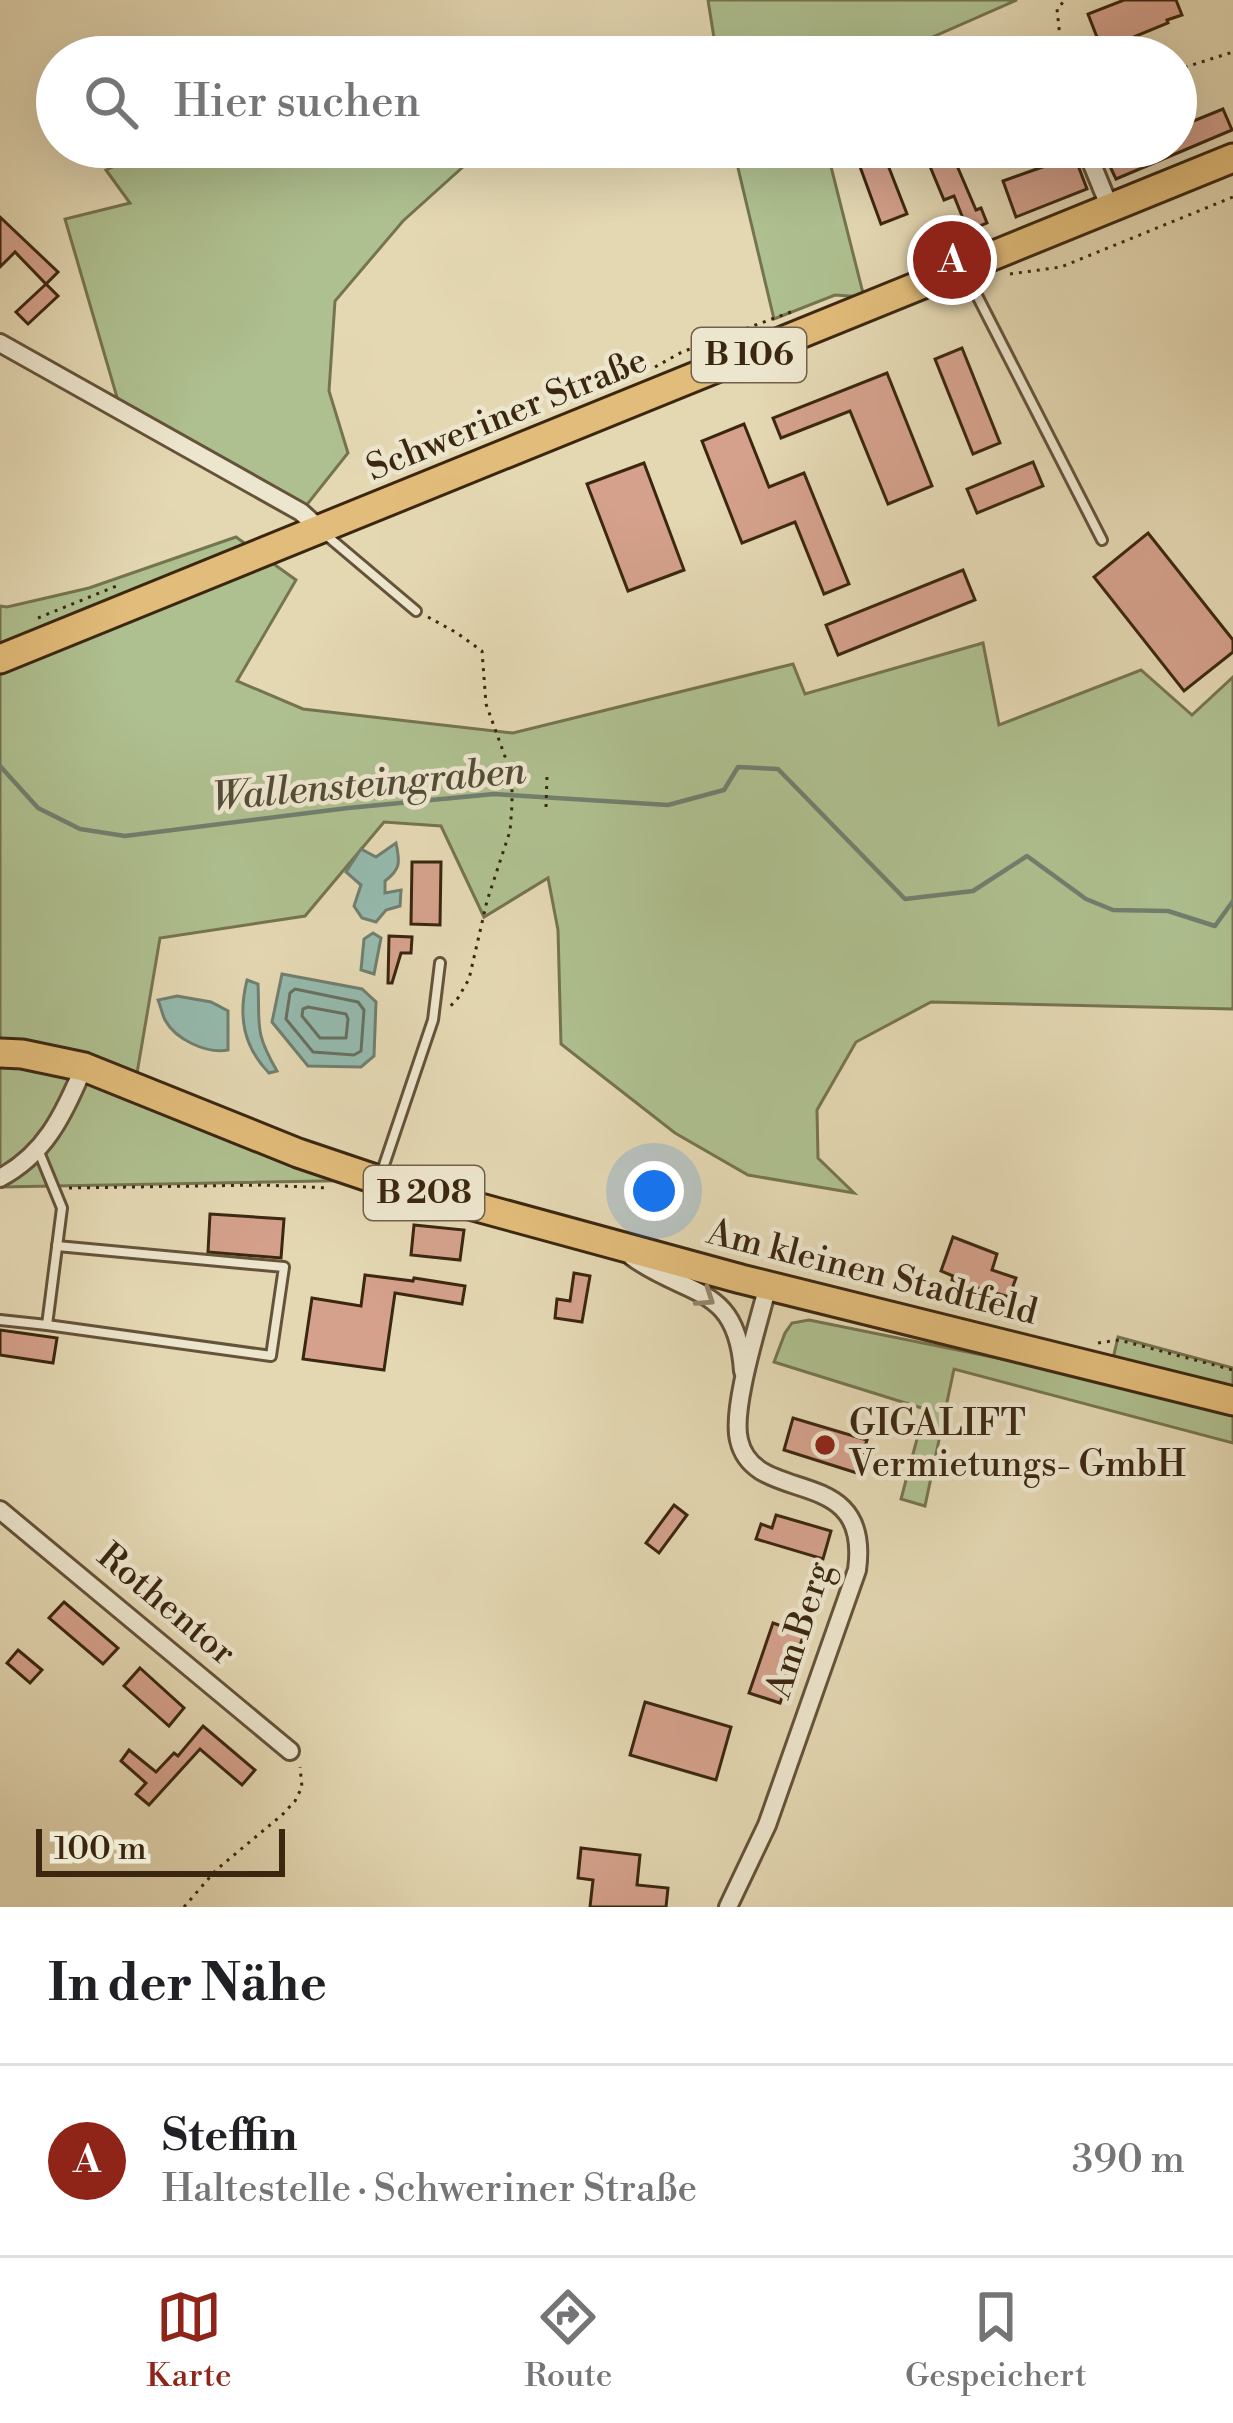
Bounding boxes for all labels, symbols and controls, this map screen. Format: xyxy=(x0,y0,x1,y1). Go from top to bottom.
search box xyxy=(36,36,1197,168)
icon: search xyxy=(78,69,144,135)
text: Hier suchen xyxy=(174,74,420,131)
pin: A xyxy=(913,215,991,305)
road number: B 106 xyxy=(692,328,806,382)
street label: Schweriner Straße xyxy=(360,338,654,492)
water label: Wallensteingraben xyxy=(210,747,529,823)
your location xyxy=(624,1161,684,1221)
road number: B 208 xyxy=(364,1166,484,1220)
street label: Am kleinen Stadtfeld xyxy=(701,1210,1042,1336)
one-way arrow xyxy=(693,1283,715,1305)
place label: GIGALIFT Vermietungs- GmbH xyxy=(848,1402,1186,1488)
marker: GIGALIFT Vermietungs- GmbH xyxy=(812,1432,838,1458)
street label: Rothentor xyxy=(88,1534,244,1676)
street label: Am Berg xyxy=(756,1556,843,1705)
scale bar xyxy=(36,1823,285,1876)
text: 100 m xyxy=(54,1829,147,1870)
text: In der Nähe xyxy=(48,1953,327,2017)
text: Steffin xyxy=(162,2108,298,2165)
text: A xyxy=(73,2136,101,2185)
text: 390 m xyxy=(1072,2136,1185,2185)
text: Haltestelle · Schweriner Straße xyxy=(162,2165,697,2214)
tab: Karte xyxy=(146,2284,232,2397)
tab: Route xyxy=(524,2284,612,2397)
tab: Gespeichert xyxy=(905,2284,1087,2397)

